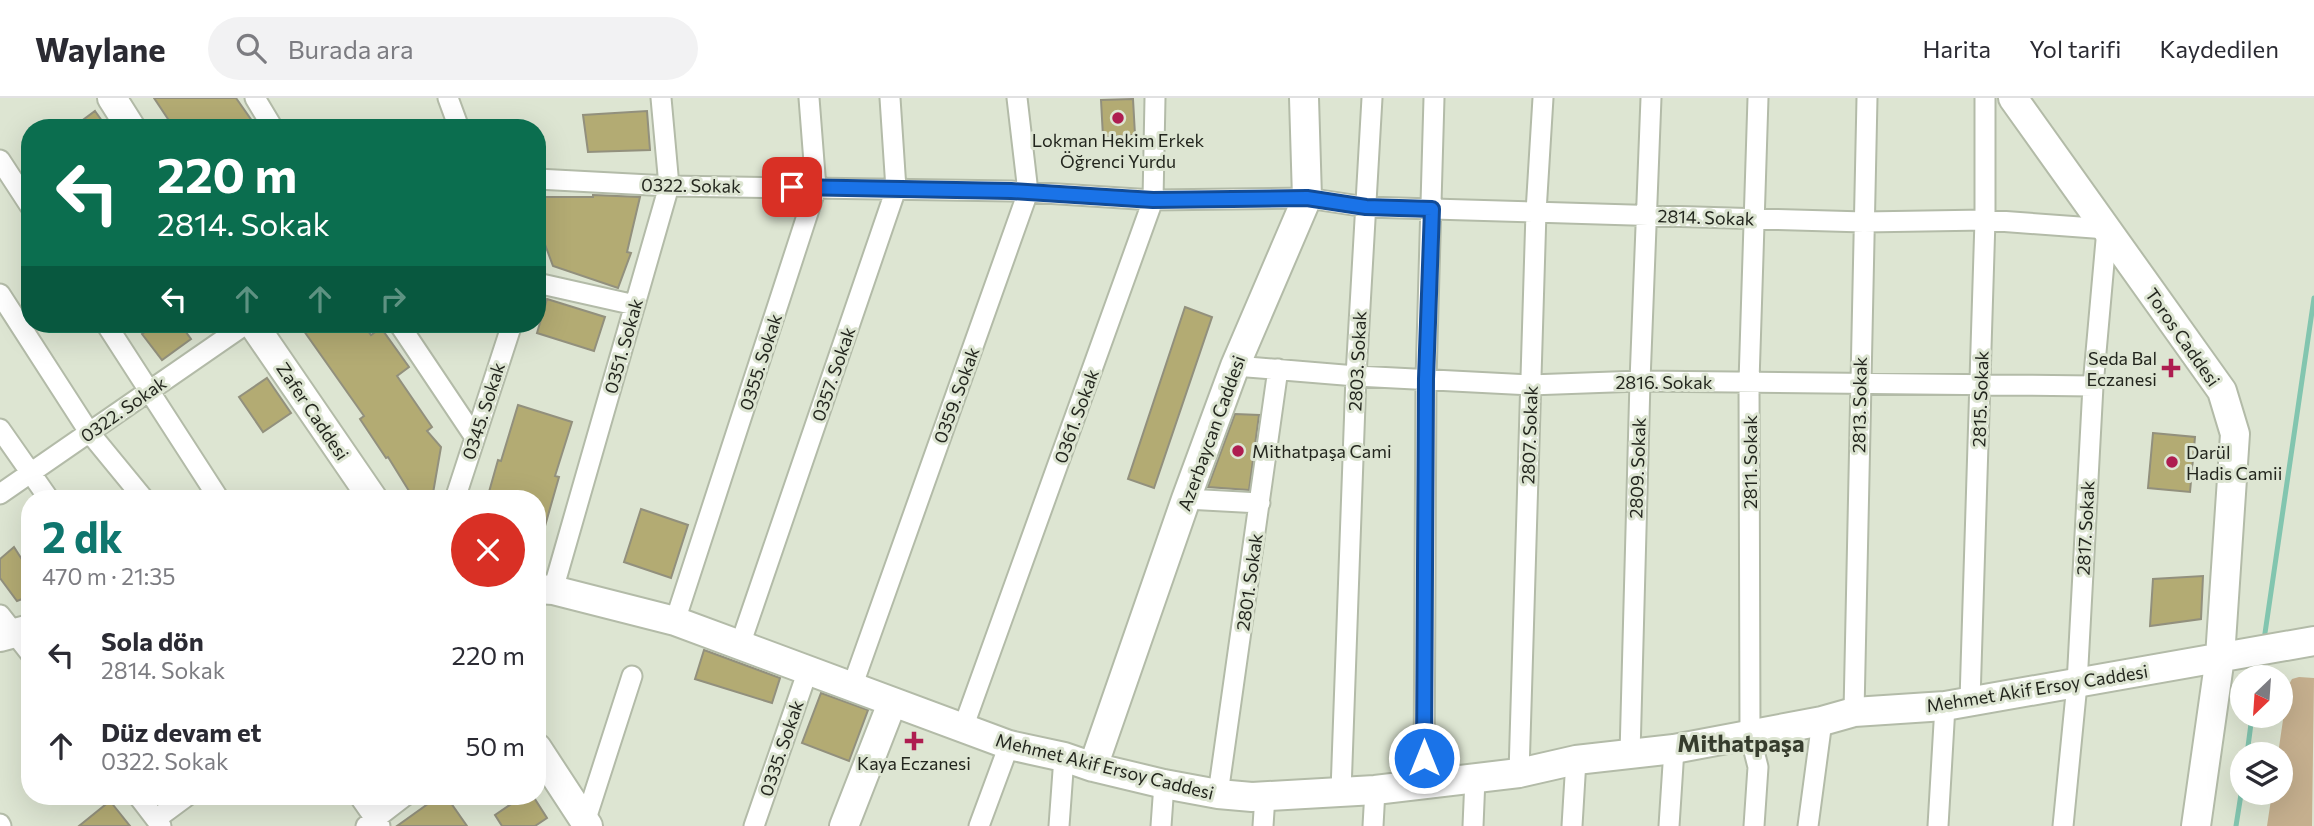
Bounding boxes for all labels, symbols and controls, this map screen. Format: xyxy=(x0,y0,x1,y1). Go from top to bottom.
search box xyxy=(208,17,698,80)
text: Waylane xyxy=(35,28,166,69)
icon: search xyxy=(232,29,270,67)
text: Burada ara xyxy=(288,33,414,64)
text: Harita xyxy=(1922,34,1991,63)
text: Yol tarifi xyxy=(2029,34,2121,63)
text: Kaydedilen xyxy=(2159,34,2279,63)
marker: Lokman Hekim Erkek Öğrenci Yurdu xyxy=(1110,110,1126,126)
place label: Lokman Hekim Erkek Öğrenci Yurdu xyxy=(1032,129,1205,172)
text: 220 m xyxy=(157,143,297,203)
icon: left xyxy=(42,147,133,238)
pin xyxy=(762,157,822,217)
icon: arrive xyxy=(773,168,811,206)
street label: 0322. Sokak xyxy=(641,173,741,197)
text: 2814. Sokak xyxy=(157,203,330,243)
street label: 2814. Sokak xyxy=(1657,204,1755,230)
icon: left xyxy=(155,280,193,318)
icon: ahead xyxy=(228,280,266,318)
icon: ahead xyxy=(301,280,339,318)
icon: right xyxy=(374,280,412,318)
street label: Toros Caddesi xyxy=(2141,284,2225,390)
street label: 0351. Sokak xyxy=(599,296,647,396)
street label: 2803. Sokak xyxy=(1343,310,1371,412)
street label: 0355. Sokak xyxy=(734,311,786,413)
street label: 0357. Sokak xyxy=(807,324,860,424)
street label: 0359. Sokak xyxy=(928,344,984,446)
place label: Seda Bal Eczanesi xyxy=(2086,347,2157,390)
street label: 2815. Sokak xyxy=(1967,350,1993,448)
street label: Azerbaycan Caddesi xyxy=(1173,352,1249,514)
street label: 2813. Sokak xyxy=(1847,356,1871,453)
street label: Zafer Caddesi xyxy=(272,358,354,464)
street label: 0345. Sokak xyxy=(457,359,509,462)
marker: Seda Bal Eczanesi xyxy=(2163,360,2179,376)
street label: 0361. Sokak xyxy=(1049,366,1103,466)
street label: 0322. Sokak xyxy=(76,371,170,447)
street label: 2816. Sokak xyxy=(1615,371,1713,393)
street label: 2807. Sokak xyxy=(1516,385,1542,485)
street label: 2811. Sokak xyxy=(1739,415,1761,509)
street label: 2809. Sokak xyxy=(1624,417,1650,519)
place label: Mithatpaşa Cami xyxy=(1252,440,1392,462)
place label: Darül Hadis Camii xyxy=(2186,441,2282,484)
marker: Mithatpaşa Cami xyxy=(1230,443,1246,459)
marker: Darül Hadis Camii xyxy=(2164,454,2180,470)
street label: 2817. Sokak xyxy=(2072,480,2098,576)
text: 2 dk xyxy=(42,510,123,562)
button: close xyxy=(451,513,525,587)
street label: 2801. Sokak xyxy=(1231,532,1267,632)
text: 470 m · 21:35 xyxy=(42,562,176,590)
text: Sola dön xyxy=(101,625,204,656)
icon: left xyxy=(42,636,80,674)
text: 220 m xyxy=(452,639,525,670)
text: 2814. Sokak xyxy=(101,656,225,684)
street label: Mehmet Akif Ersoy Caddesi xyxy=(1925,660,2149,716)
north arrow xyxy=(2230,665,2292,728)
map controls xyxy=(2230,665,2293,805)
street label: 0335. Sokak xyxy=(754,697,808,799)
text: Düz devam et xyxy=(101,716,262,747)
position arrow xyxy=(1387,721,1461,795)
icon: ahead xyxy=(42,727,80,765)
street label: Mehmet Akif Ersoy Caddesi xyxy=(994,728,1216,804)
district label: Mithatpaşa xyxy=(1677,728,1805,757)
text: 50 m xyxy=(465,730,525,761)
marker: Kaya Eczanesi xyxy=(906,733,922,749)
button: layers xyxy=(2230,742,2293,805)
text: 0322. Sokak xyxy=(101,747,229,775)
place label: Kaya Eczanesi xyxy=(857,752,971,774)

